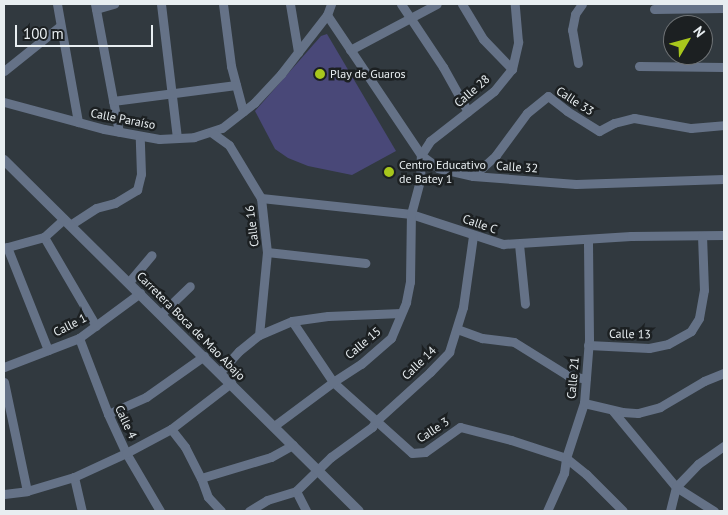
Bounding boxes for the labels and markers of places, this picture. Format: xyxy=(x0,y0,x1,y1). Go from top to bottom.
place label: Play de Guaros xyxy=(330,67,406,81)
marker: Play de Guaros xyxy=(314,68,326,80)
place label: Centro Educativo de Batey 1 xyxy=(399,158,486,186)
marker: Centro Educativo de Batey 1 xyxy=(383,166,395,178)

